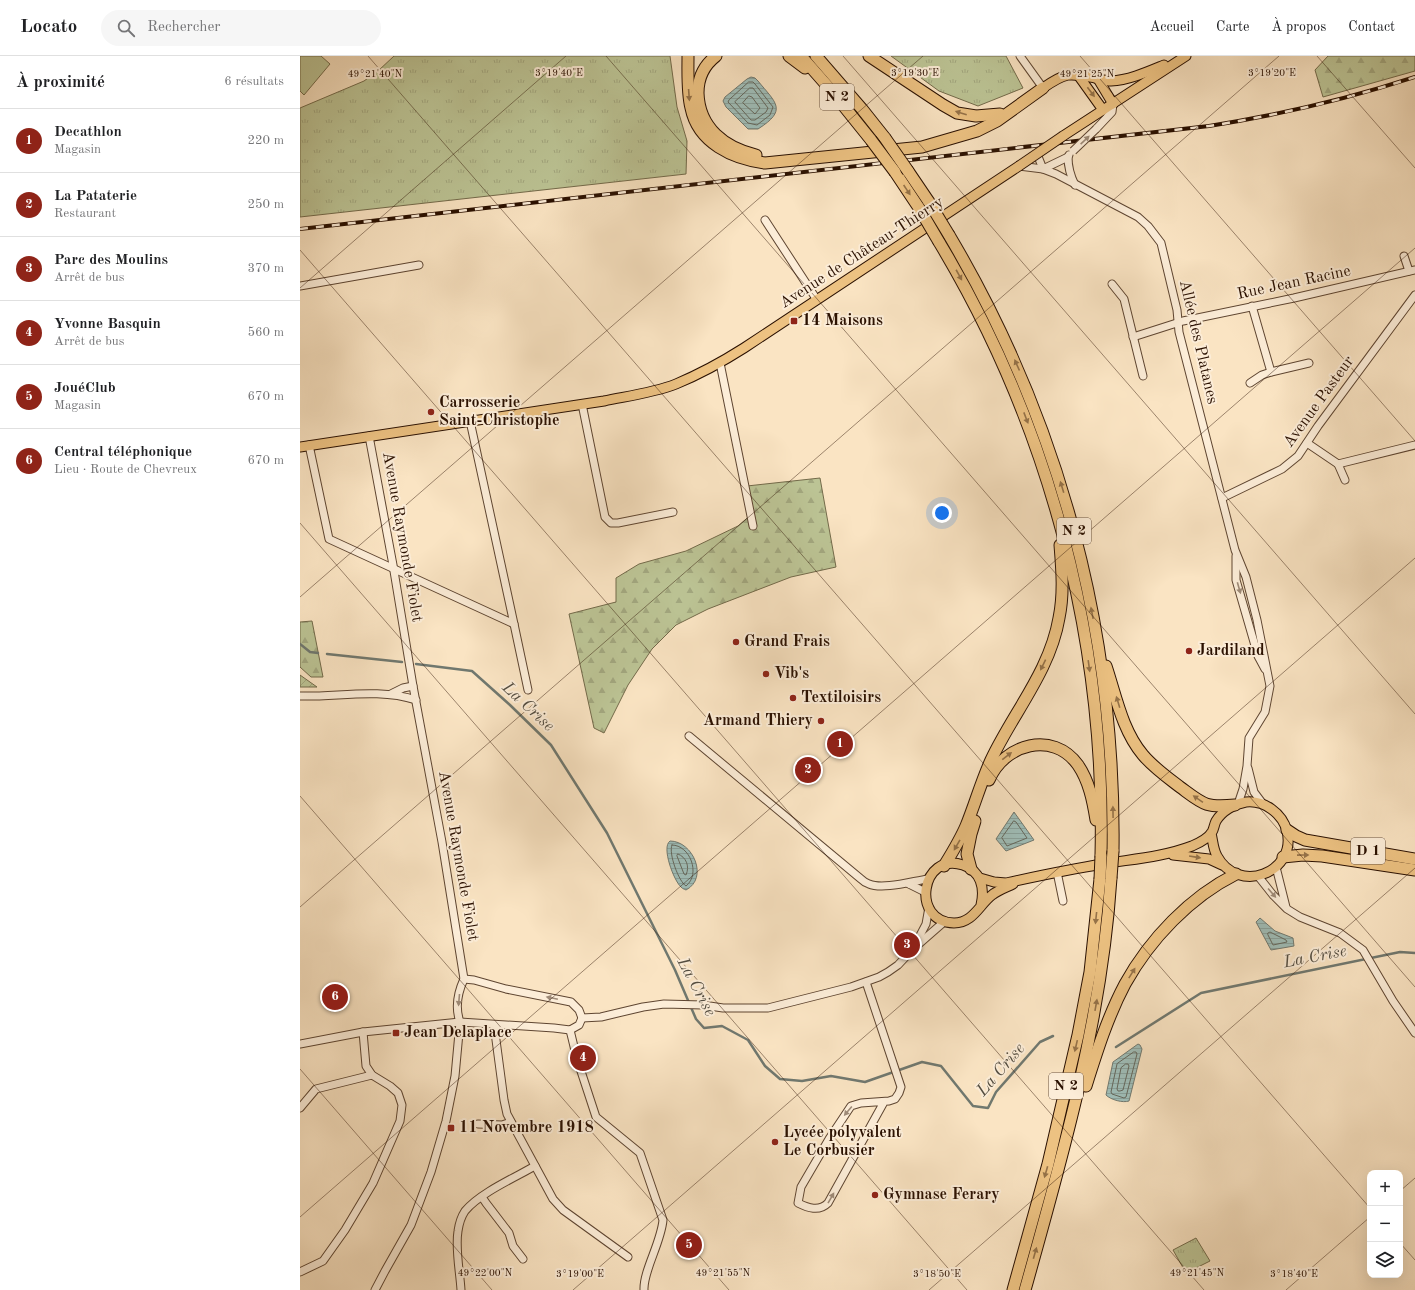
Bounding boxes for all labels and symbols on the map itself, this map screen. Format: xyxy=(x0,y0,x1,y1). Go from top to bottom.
text: 3°19'40"E xyxy=(535,68,583,78)
text: 3°19'30"E xyxy=(891,68,939,78)
text: 3°19'20"E xyxy=(1248,68,1296,78)
text: 49°21'40"N xyxy=(348,69,403,79)
text: 49°21'25"N xyxy=(1060,69,1115,79)
road number: N 2 xyxy=(820,84,854,110)
one-way arrow xyxy=(1087,87,1095,98)
one-way arrow xyxy=(686,89,693,101)
one-way arrow xyxy=(955,110,967,116)
one-way arrow xyxy=(1080,135,1090,145)
one-way arrow xyxy=(903,185,911,195)
street label: Avenue de Château-Thierry xyxy=(777,194,947,312)
street label: Rue Jean Racine xyxy=(1236,263,1352,303)
one-way arrow xyxy=(956,269,963,281)
street label: Allée des Platanes xyxy=(1176,278,1220,406)
place label: 14 Maisons xyxy=(802,313,883,329)
marker: 14 Maisons xyxy=(789,316,799,326)
street label: Avenue Pasteur xyxy=(1281,353,1358,451)
one-way arrow xyxy=(1013,358,1019,370)
place label: Carrosserie Saint-Christophe xyxy=(439,395,560,429)
marker: Carrosserie Saint-Christophe xyxy=(426,407,436,417)
one-way arrow xyxy=(1023,413,1029,425)
street label: Avenue Raymonde Fiolet xyxy=(379,451,425,624)
one-way arrow xyxy=(1059,480,1065,492)
your location xyxy=(932,503,952,523)
road number: N 2 xyxy=(1057,518,1091,544)
one-way arrow xyxy=(1236,583,1242,595)
one-way arrow xyxy=(1089,607,1095,619)
place label: Grand Frais xyxy=(744,634,830,650)
marker: Grand Frais xyxy=(731,637,741,647)
place label: Jardiland xyxy=(1197,643,1265,659)
marker: Jardiland xyxy=(1184,646,1194,656)
one-way arrow xyxy=(1040,660,1046,671)
one-way arrow xyxy=(1086,660,1092,672)
place label: Vib's xyxy=(774,666,809,682)
marker: Vib's xyxy=(761,669,771,679)
water label: La Crise xyxy=(498,678,557,735)
place label: Textiloisirs xyxy=(801,690,881,706)
marker: Textiloisirs xyxy=(788,693,798,703)
one-way arrow xyxy=(1114,696,1120,708)
place label: Armand Thiery xyxy=(703,713,813,729)
marker: Armand Thiery xyxy=(816,716,826,726)
pin: 1 xyxy=(827,729,853,759)
one-way arrow xyxy=(1002,752,1013,761)
pin: 2 xyxy=(795,755,821,785)
street label: Avenue Raymonde Fiolet xyxy=(435,770,481,943)
one-way arrow xyxy=(1192,796,1204,803)
one-way arrow xyxy=(1110,805,1116,818)
road number: D 1 xyxy=(1351,838,1385,864)
one-way arrow xyxy=(953,839,960,851)
one-way arrow xyxy=(1296,852,1309,858)
one-way arrow xyxy=(1189,854,1202,860)
one-way arrow xyxy=(1267,888,1276,898)
one-way arrow xyxy=(1092,912,1099,924)
pin: 3 xyxy=(894,930,920,960)
water label: La Crise xyxy=(1281,943,1348,972)
water label: La Crise xyxy=(673,954,719,1019)
one-way arrow xyxy=(1128,967,1135,979)
pin: 6 xyxy=(322,982,348,1012)
one-way arrow xyxy=(455,994,462,1006)
one-way arrow xyxy=(546,994,559,1000)
one-way arrow xyxy=(1093,999,1099,1011)
place label: Jean Delaplace xyxy=(404,1025,512,1041)
marker: Jean Delaplace xyxy=(391,1028,401,1038)
water label: La Crise xyxy=(973,1040,1028,1100)
one-way arrow xyxy=(1072,1040,1078,1052)
pin: 4 xyxy=(570,1043,596,1073)
road number: N 2 xyxy=(1049,1073,1083,1099)
one-way arrow xyxy=(844,1106,852,1116)
place label: 11 Novembre 1918 xyxy=(459,1120,594,1136)
marker: 11 Novembre 1918 xyxy=(446,1123,456,1133)
place label: Lycée polyvalent Le Corbusier xyxy=(783,1125,902,1159)
marker: Lycée polyvalent Le Corbusier xyxy=(770,1137,780,1147)
one-way arrow xyxy=(1043,1167,1049,1179)
place label: Gymnase Ferary xyxy=(883,1187,1000,1203)
marker: Gymnase Ferary xyxy=(870,1190,880,1200)
one-way arrow xyxy=(827,1192,834,1204)
pin: 5 xyxy=(676,1230,702,1260)
one-way arrow xyxy=(1032,1246,1038,1258)
text: 49°22'00"N xyxy=(458,1268,513,1278)
text: 49°21'55"N xyxy=(696,1268,751,1278)
text: 49°21'45"N xyxy=(1170,1268,1225,1278)
text: 3°19'00"E xyxy=(556,1269,604,1279)
text: 3°18'50"E xyxy=(913,1269,961,1279)
text: 3°18'40"E xyxy=(1270,1269,1318,1279)

